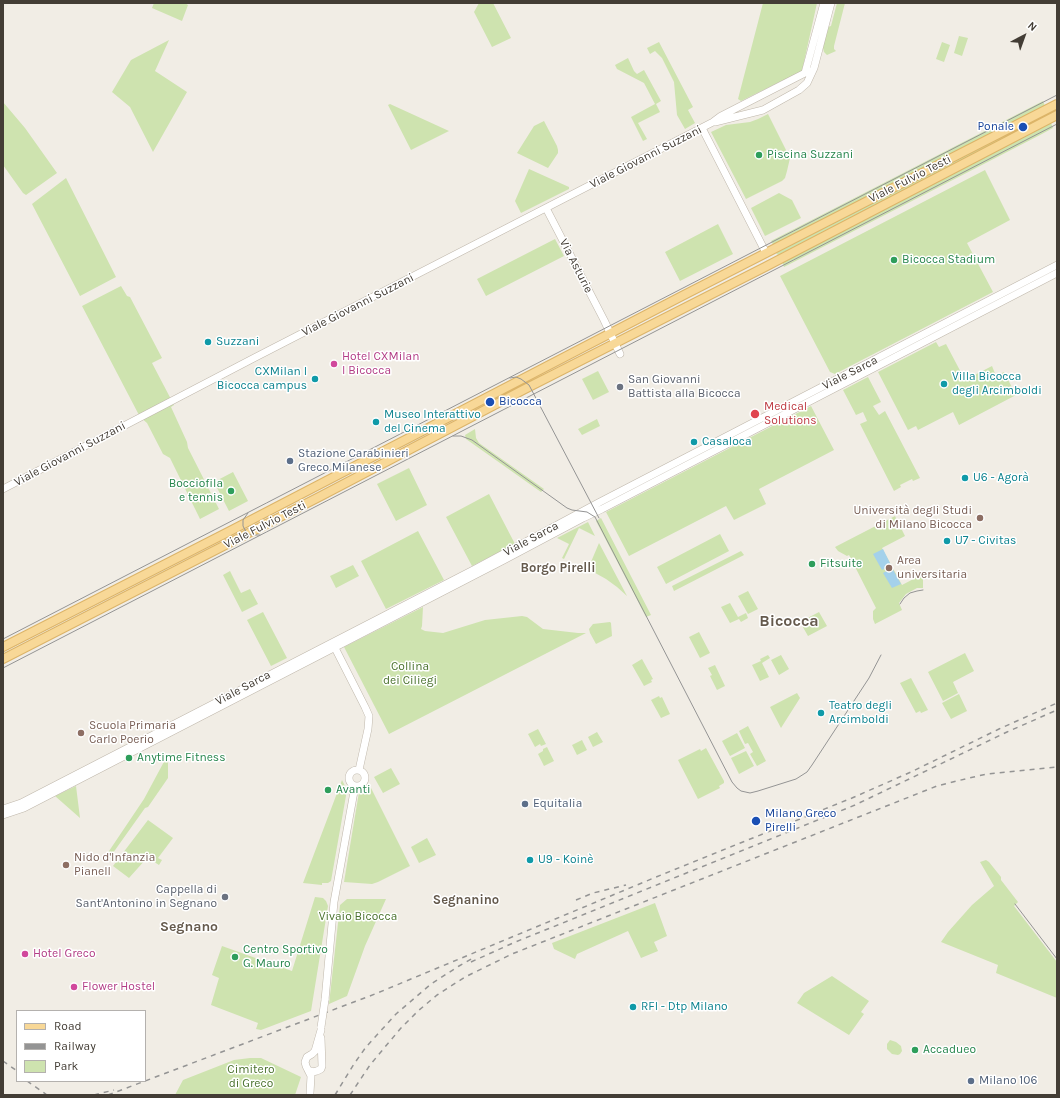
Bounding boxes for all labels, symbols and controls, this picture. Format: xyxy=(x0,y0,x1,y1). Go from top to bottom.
north arrow xyxy=(1004,16,1044,56)
text: N xyxy=(1025,19,1039,34)
place label: Ponale xyxy=(977,120,1014,134)
marker: Ponale xyxy=(1017,121,1029,133)
street label: Viale Giovanni Suzzani xyxy=(587,122,705,192)
place label: Piscina Suzzani xyxy=(767,148,853,162)
marker: Piscina Suzzani xyxy=(754,150,764,160)
street label: Viale Fulvio Testi xyxy=(866,152,954,206)
street label: Via Asturie xyxy=(556,237,596,295)
place label: Bicocca Stadium xyxy=(902,253,995,267)
marker: Bicocca Stadium xyxy=(889,255,899,265)
street label: Viale Giovanni Suzzani xyxy=(299,270,417,340)
place label: Suzzani xyxy=(216,335,259,349)
marker: Suzzani xyxy=(203,337,213,347)
place label: Hotel CXMilan I Bicocca xyxy=(342,350,419,378)
street label: Viale Sarca xyxy=(820,353,880,393)
marker: Hotel CXMilan I Bicocca xyxy=(329,359,339,369)
place label: CXMilan I Bicocca campus xyxy=(217,365,307,393)
place label: Villa Bicocca degli Arcimboldi xyxy=(952,370,1042,398)
place label: San Giovanni Battista alla Bicocca xyxy=(628,373,740,401)
marker: CXMilan I Bicocca campus xyxy=(310,374,320,384)
marker: Villa Bicocca degli Arcimboldi xyxy=(939,379,949,389)
marker: San Giovanni Battista alla Bicocca xyxy=(615,382,625,392)
place label: Bicocca xyxy=(499,395,542,409)
marker: Bicocca xyxy=(484,396,496,408)
place label: Medical Solutions xyxy=(764,400,817,428)
place label: Museo Interattivo del Cinema xyxy=(384,408,481,436)
marker: Medical Solutions xyxy=(749,408,761,420)
marker: Museo Interattivo del Cinema xyxy=(371,417,381,427)
street label: Viale Giovanni Suzzani xyxy=(12,419,128,489)
place label: Casaloca xyxy=(702,435,752,449)
marker: Casaloca xyxy=(689,437,699,447)
place label: Stazione Carabinieri Greco Milanese xyxy=(298,447,409,475)
marker: Stazione Carabinieri Greco Milanese xyxy=(285,456,295,466)
place label: U6 - Agorà xyxy=(973,471,1029,485)
marker: U6 - Agorà xyxy=(960,473,970,483)
place label: Bocciofila e tennis xyxy=(169,477,223,505)
marker: Bocciofila e tennis xyxy=(226,486,236,496)
street label: Viale Fulvio Testi xyxy=(221,498,309,552)
place label: Università degli Studi di Milano Bicocca xyxy=(853,504,972,532)
marker: Università degli Studi di Milano Bicocca xyxy=(975,513,985,523)
street label: Viale Sarca xyxy=(501,518,561,560)
place label: U7 - Civitas xyxy=(955,534,1016,548)
marker: U7 - Civitas xyxy=(942,536,952,546)
place label: Area universitaria xyxy=(897,554,967,582)
place label: Fitsuite xyxy=(820,557,862,571)
marker: Fitsuite xyxy=(807,559,817,569)
district label: Borgo Pirelli xyxy=(521,560,595,576)
marker: Area universitaria xyxy=(884,563,894,573)
district label: Bicocca xyxy=(759,611,819,631)
park label: Collina dei Ciliegi xyxy=(383,660,437,688)
street label: Viale Sarca xyxy=(213,667,273,709)
place label: Teatro degli Arcimboldi xyxy=(829,699,892,727)
marker: Teatro degli Arcimboldi xyxy=(816,708,826,718)
place label: Scuola Primaria Carlo Poerio xyxy=(89,719,176,747)
marker: Scuola Primaria Carlo Poerio xyxy=(76,728,86,738)
place label: Anytime Fitness xyxy=(137,751,225,765)
marker: Anytime Fitness xyxy=(124,753,134,763)
place label: Avanti xyxy=(336,783,371,797)
marker: Avanti xyxy=(323,785,333,795)
place label: Equitalia xyxy=(533,797,582,811)
marker: Equitalia xyxy=(520,799,530,809)
place label: Milano Greco Pirelli xyxy=(765,807,836,835)
marker: Milano Greco Pirelli xyxy=(750,815,762,827)
place label: Nido d'Infanzia Pianell xyxy=(74,851,155,879)
place label: U9 - Koinè xyxy=(538,853,593,867)
marker: U9 - Koinè xyxy=(525,855,535,865)
marker: Nido d'Infanzia Pianell xyxy=(61,860,71,870)
place label: Cappella di Sant'Antonino in Segnano xyxy=(76,883,217,911)
marker: Cappella di Sant'Antonino in Segnano xyxy=(220,892,230,902)
district label: Segnanino xyxy=(433,892,499,908)
park label: Vivaio Bicocca xyxy=(319,910,397,924)
district label: Segnano xyxy=(160,919,218,935)
place label: Centro Sportivo G. Mauro xyxy=(243,943,328,971)
place label: Hotel Greco xyxy=(33,947,95,961)
marker: Hotel Greco xyxy=(20,949,30,959)
marker: Centro Sportivo G. Mauro xyxy=(230,952,240,962)
place label: Flower Hostel xyxy=(82,980,155,994)
marker: Flower Hostel xyxy=(69,982,79,992)
place label: RFI - Dtp Milano xyxy=(641,1000,728,1014)
marker: RFI - Dtp Milano xyxy=(628,1002,638,1012)
legend xyxy=(16,1010,146,1082)
text: Road xyxy=(54,1019,82,1033)
text: Railway xyxy=(54,1039,96,1053)
place label: Accadueo xyxy=(923,1043,976,1057)
marker: Accadueo xyxy=(910,1045,920,1055)
text: Park xyxy=(54,1059,78,1073)
park label: Cimitero di Greco xyxy=(227,1063,275,1091)
place label: Milano 106 xyxy=(979,1074,1037,1088)
marker: Milano 106 xyxy=(966,1076,976,1086)

